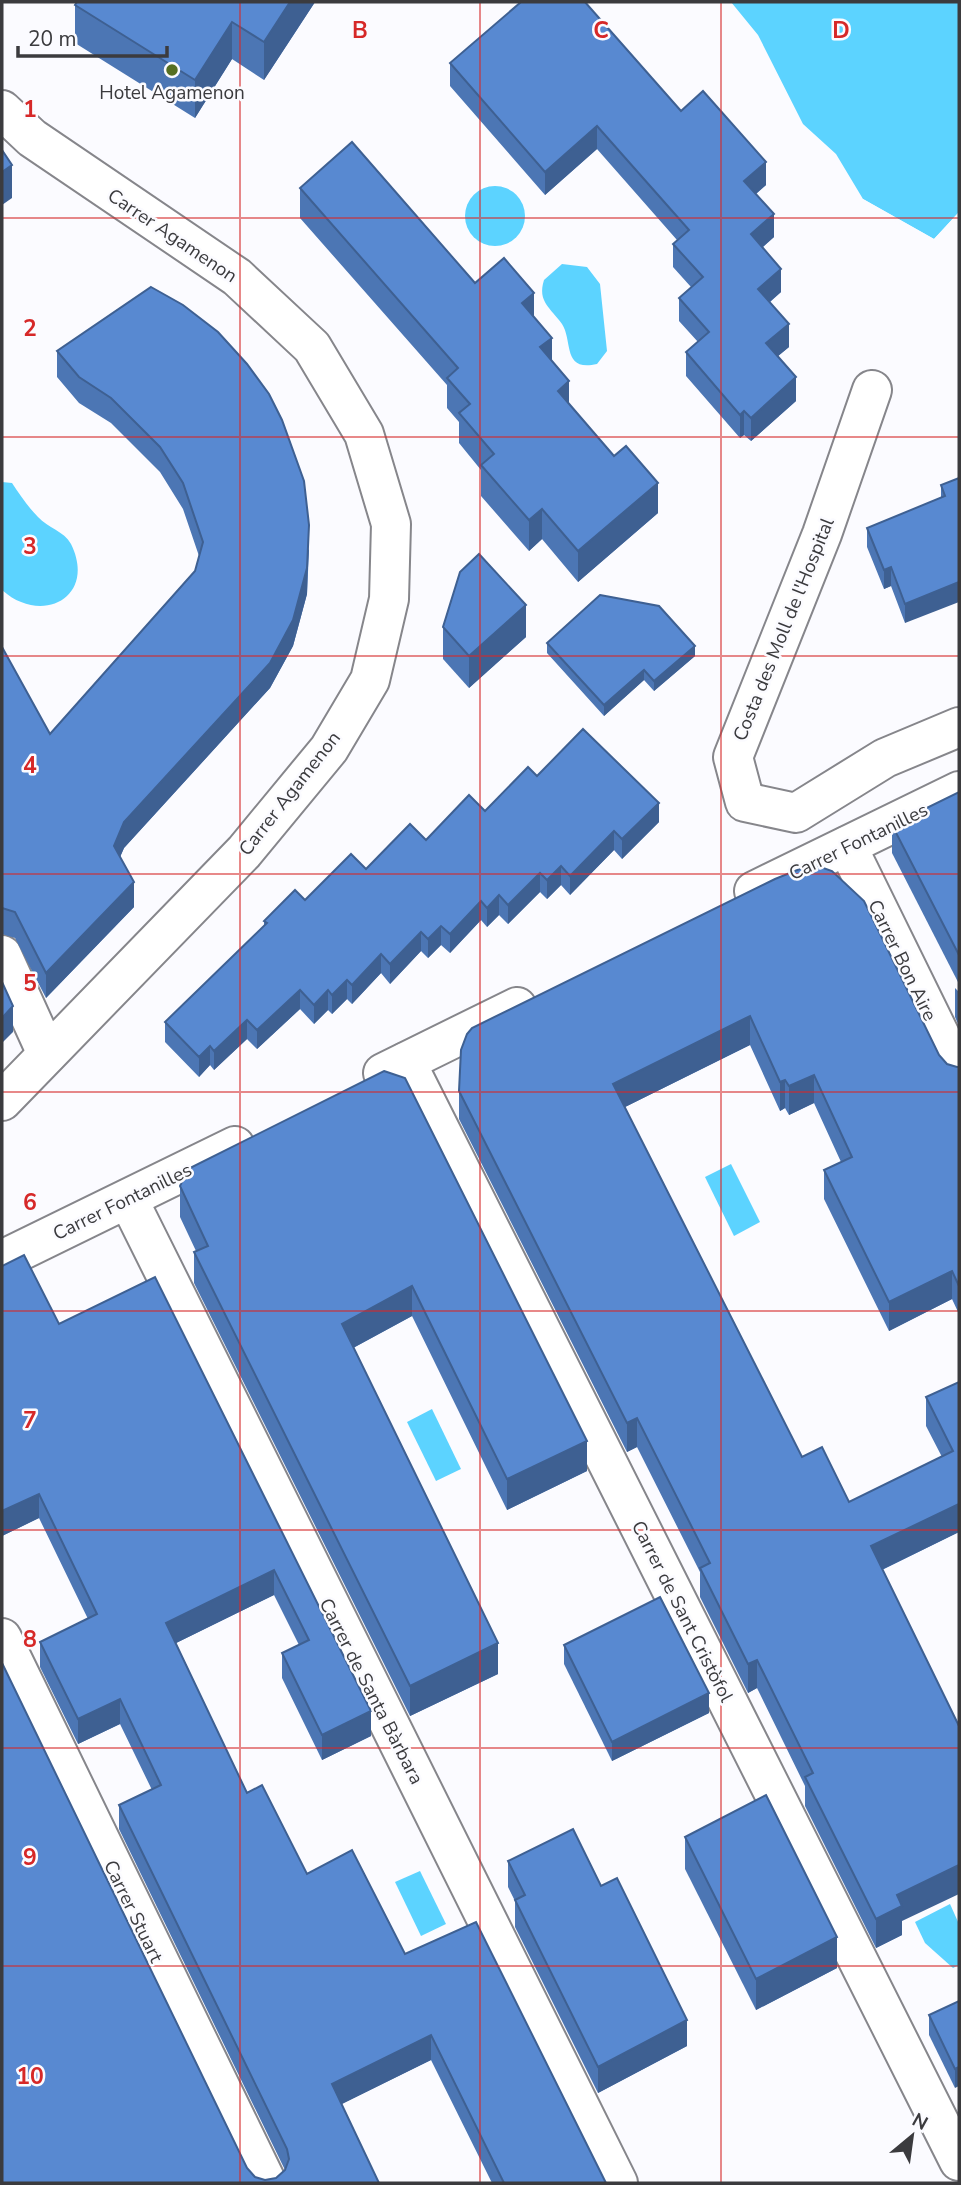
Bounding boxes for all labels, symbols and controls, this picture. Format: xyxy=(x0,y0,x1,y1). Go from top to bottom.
scale bar xyxy=(18,14,166,58)
text: B xyxy=(352,15,368,46)
text: C xyxy=(593,15,609,46)
text: D xyxy=(832,15,850,46)
text: 20 m xyxy=(28,25,77,53)
marker: Hotel Agamenon xyxy=(164,62,180,78)
place label: Hotel Agamenon xyxy=(99,80,245,106)
text: 1 xyxy=(23,94,37,125)
street label: Carrer Agamenon xyxy=(102,183,242,289)
text: 2 xyxy=(23,313,37,344)
street label: Costa des Moll de l'Hospital xyxy=(727,514,841,745)
text: 3 xyxy=(23,531,37,562)
street label: Carrer Agamenon xyxy=(233,726,347,861)
text: 4 xyxy=(23,750,37,781)
street label: Carrer Fontanilles xyxy=(785,797,932,887)
street label: Carrer Bon Aire xyxy=(861,895,943,1025)
text: 5 xyxy=(23,968,37,999)
street label: Carrer Fontanilles xyxy=(49,1157,196,1247)
text: 6 xyxy=(23,1187,37,1218)
text: 7 xyxy=(23,1405,37,1436)
street label: Carrer de Sant Cristòfol xyxy=(625,1516,739,1707)
street label: Carrer de Santa Bàrbara xyxy=(313,1594,429,1789)
text: 8 xyxy=(23,1624,37,1655)
text: 9 xyxy=(23,1842,37,1873)
street label: Carrer Stuart xyxy=(97,1856,169,1967)
text: 10 xyxy=(16,2061,44,2092)
north arrow xyxy=(877,2101,947,2171)
text: N xyxy=(907,2107,932,2137)

